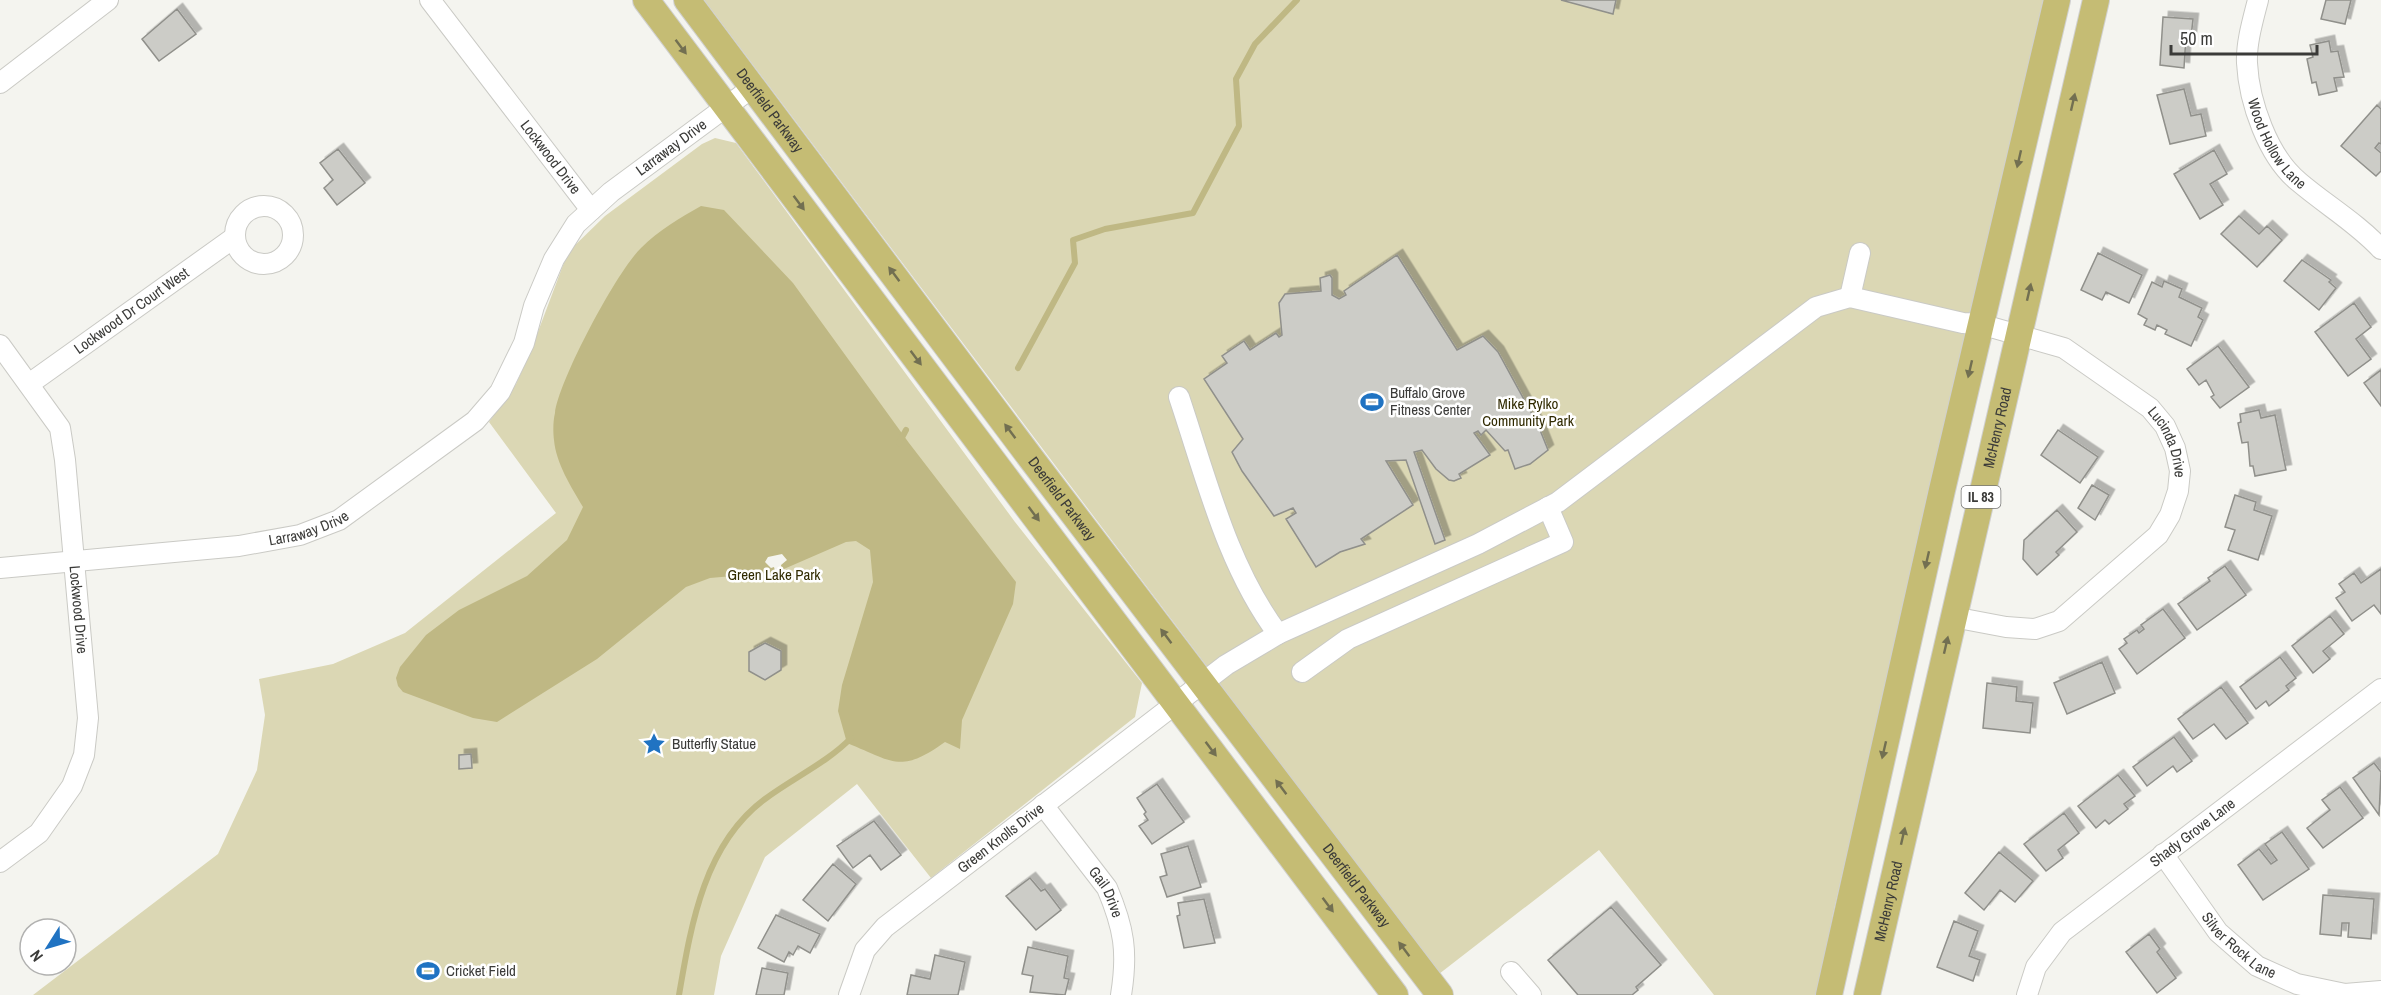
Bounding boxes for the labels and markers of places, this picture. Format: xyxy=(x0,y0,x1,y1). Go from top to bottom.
place label: Buffalo Grove Fitness Center xyxy=(1390,382,1471,420)
sports icon: Buffalo Grove Fitness Center xyxy=(1359,389,1385,415)
place icon: Butterfly Statue xyxy=(641,731,667,757)
place label: Butterfly Statue xyxy=(672,733,756,754)
sports icon: Cricket Field xyxy=(415,958,441,984)
place label: Cricket Field xyxy=(446,960,516,981)

